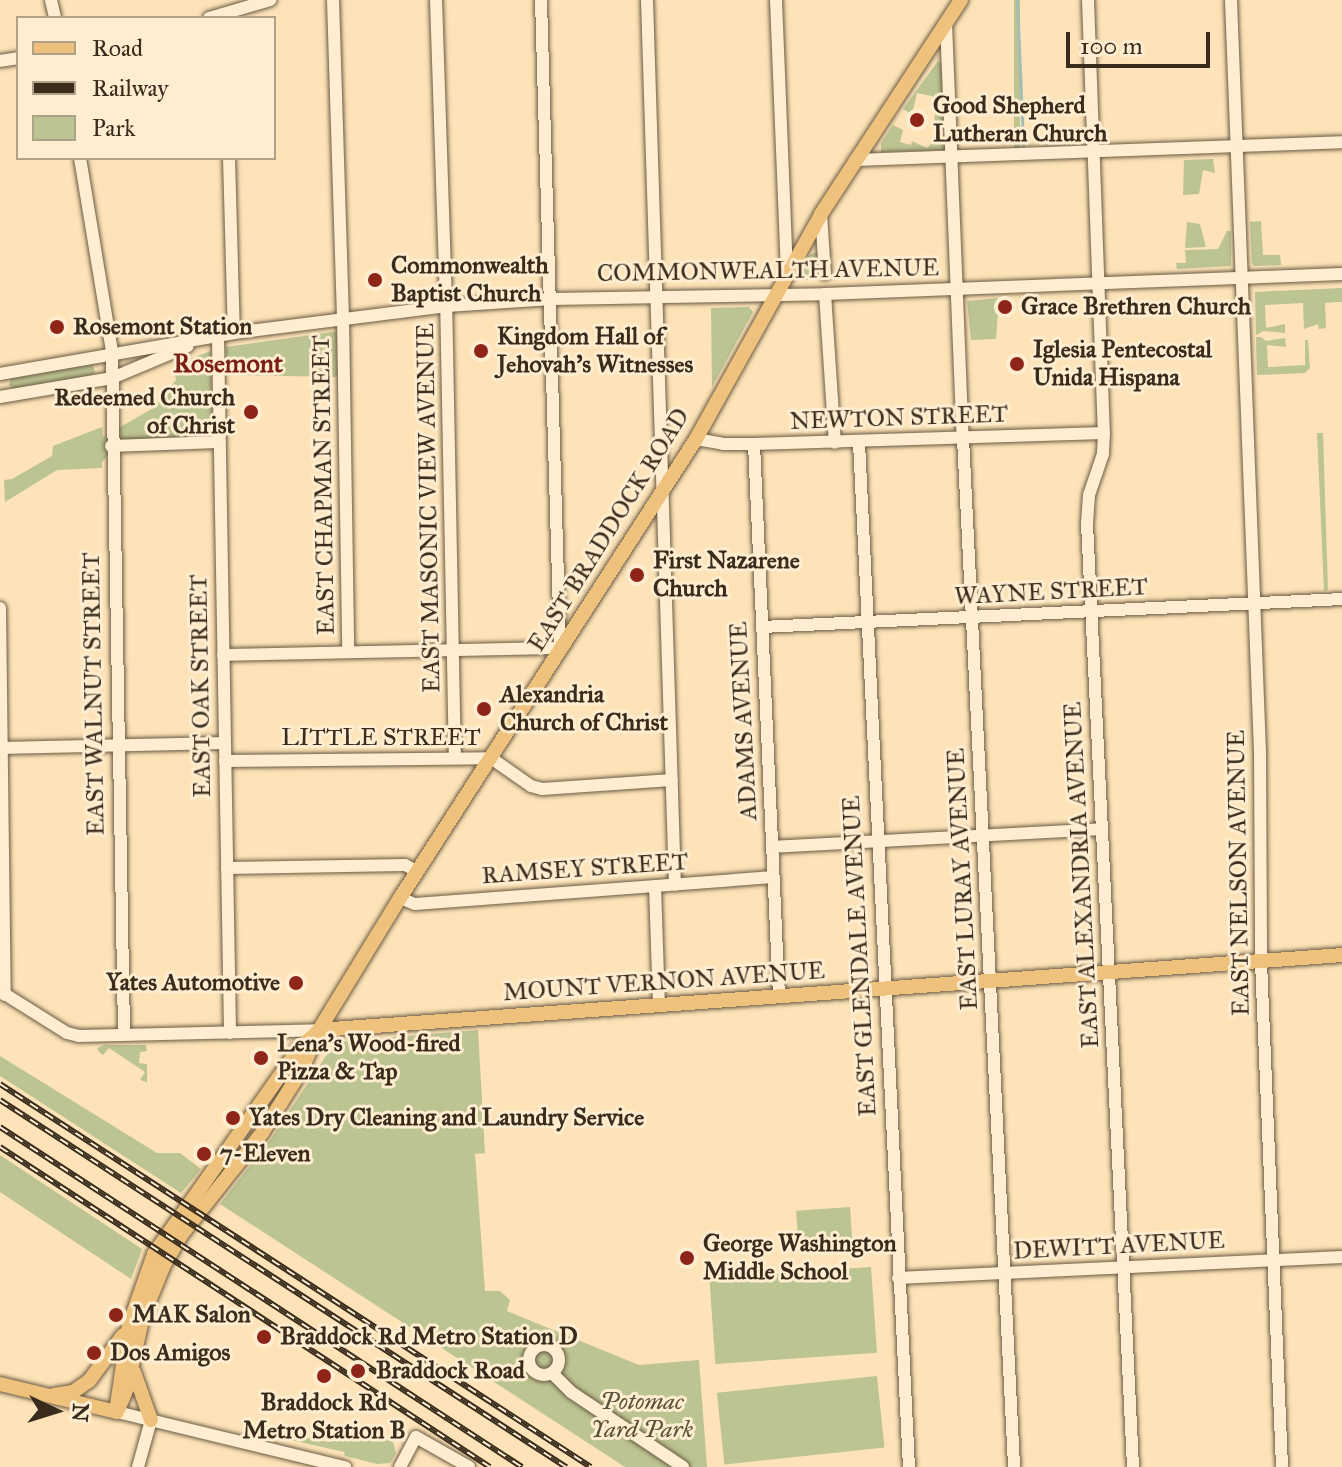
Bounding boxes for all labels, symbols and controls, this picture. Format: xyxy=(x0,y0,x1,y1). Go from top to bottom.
legend xyxy=(16,16,276,160)
scale bar xyxy=(1070,16,1214,66)
text: 100 m xyxy=(1080,31,1143,61)
text: Road xyxy=(92,33,143,63)
text: Railway xyxy=(92,73,169,103)
place label: Good Shepherd Lutheran Church xyxy=(933,92,1107,148)
marker: Good Shepherd Lutheran Church xyxy=(908,111,926,129)
text: Park xyxy=(92,113,135,143)
place label: Commonwealth Baptist Church xyxy=(391,252,549,308)
street label: COMMONWEALTH AVENUE xyxy=(597,254,939,288)
marker: Commonwealth Baptist Church xyxy=(366,271,384,289)
place label: Grace Brethren Church xyxy=(1021,293,1251,321)
marker: Grace Brethren Church xyxy=(996,298,1014,316)
place label: Rosemont Station xyxy=(73,313,252,341)
marker: Rosemont Station xyxy=(48,318,66,336)
street label: EAST MASONIC VIEW AVENUE xyxy=(411,323,447,693)
place label: Kingdom Hall of Jehovah’s Witnesses xyxy=(497,323,693,379)
street label: EAST CHAPMAN STREET xyxy=(307,335,341,635)
place label: Iglesia Pentecostal Unida Hispana xyxy=(1033,336,1212,392)
marker: Kingdom Hall of Jehovah’s Witnesses xyxy=(472,342,490,360)
district label: Rosemont xyxy=(173,348,283,380)
marker: Iglesia Pentecostal Unida Hispana xyxy=(1008,355,1026,373)
place label: Redeemed Church of Christ xyxy=(54,384,235,440)
street label: NEWTON STREET xyxy=(789,400,1009,436)
marker: Redeemed Church of Christ xyxy=(242,403,260,421)
street label: EAST BRADDOCK ROAD xyxy=(522,403,696,657)
place label: First Nazarene Church xyxy=(653,547,800,603)
street label: EAST WALNUT STREET xyxy=(77,552,111,836)
marker: First Nazarene Church xyxy=(628,566,646,584)
street label: WAYNE STREET xyxy=(954,573,1148,611)
street label: EAST OAK STREET xyxy=(185,574,217,798)
street label: ADAMS AVENUE xyxy=(724,621,764,821)
place label: Alexandria Church of Christ xyxy=(500,681,668,737)
marker: Alexandria Church of Christ xyxy=(475,700,493,718)
street label: EAST ALEXANDRIA AVENUE xyxy=(1059,701,1105,1049)
street label: LITTLE STREET xyxy=(281,724,481,752)
street label: EAST NELSON AVENUE xyxy=(1222,730,1256,1016)
street label: EAST LURAY AVENUE xyxy=(942,747,984,1011)
street label: EAST GLENDALE AVENUE xyxy=(837,795,883,1117)
street label: RAMSEY STREET xyxy=(481,847,689,891)
street label: MOUNT VERNON AVENUE xyxy=(502,956,826,1008)
place label: Yates Automotive xyxy=(106,969,280,997)
marker: Yates Automotive xyxy=(287,974,305,992)
place label: Lena's Wood-fired Pizza & Tap xyxy=(277,1030,461,1086)
marker: Lena's Wood-fired Pizza & Tap xyxy=(252,1049,270,1067)
place label: Yates Dry Cleaning and Laundry Service xyxy=(249,1104,644,1132)
marker: Yates Dry Cleaning and Laundry Service xyxy=(224,1109,242,1127)
place label: 7-Eleven xyxy=(220,1140,310,1168)
marker: 7-Eleven xyxy=(195,1145,213,1163)
street label: DEWITT AVENUE xyxy=(1013,1226,1225,1266)
place label: George Washington Middle School xyxy=(703,1230,896,1286)
marker: George Washington Middle School xyxy=(678,1249,696,1267)
place label: MAK Salon xyxy=(132,1301,251,1329)
marker: MAK Salon xyxy=(107,1306,125,1324)
place label: Braddock Rd Metro Station D xyxy=(280,1323,578,1351)
marker: Braddock Rd Metro Station D xyxy=(255,1328,273,1346)
place label: Dos Amigos xyxy=(110,1339,230,1367)
marker: Dos Amigos xyxy=(85,1344,103,1362)
place label: Braddock Road xyxy=(376,1357,525,1385)
marker: Braddock Road xyxy=(347,1360,369,1382)
marker: Braddock Rd Metro Station B xyxy=(315,1367,333,1385)
north arrow xyxy=(16,1371,96,1451)
park label: Potomac Yard Park xyxy=(591,1388,693,1444)
place label: Braddock Rd Metro Station B xyxy=(242,1389,406,1445)
text: N xyxy=(66,1402,95,1423)

